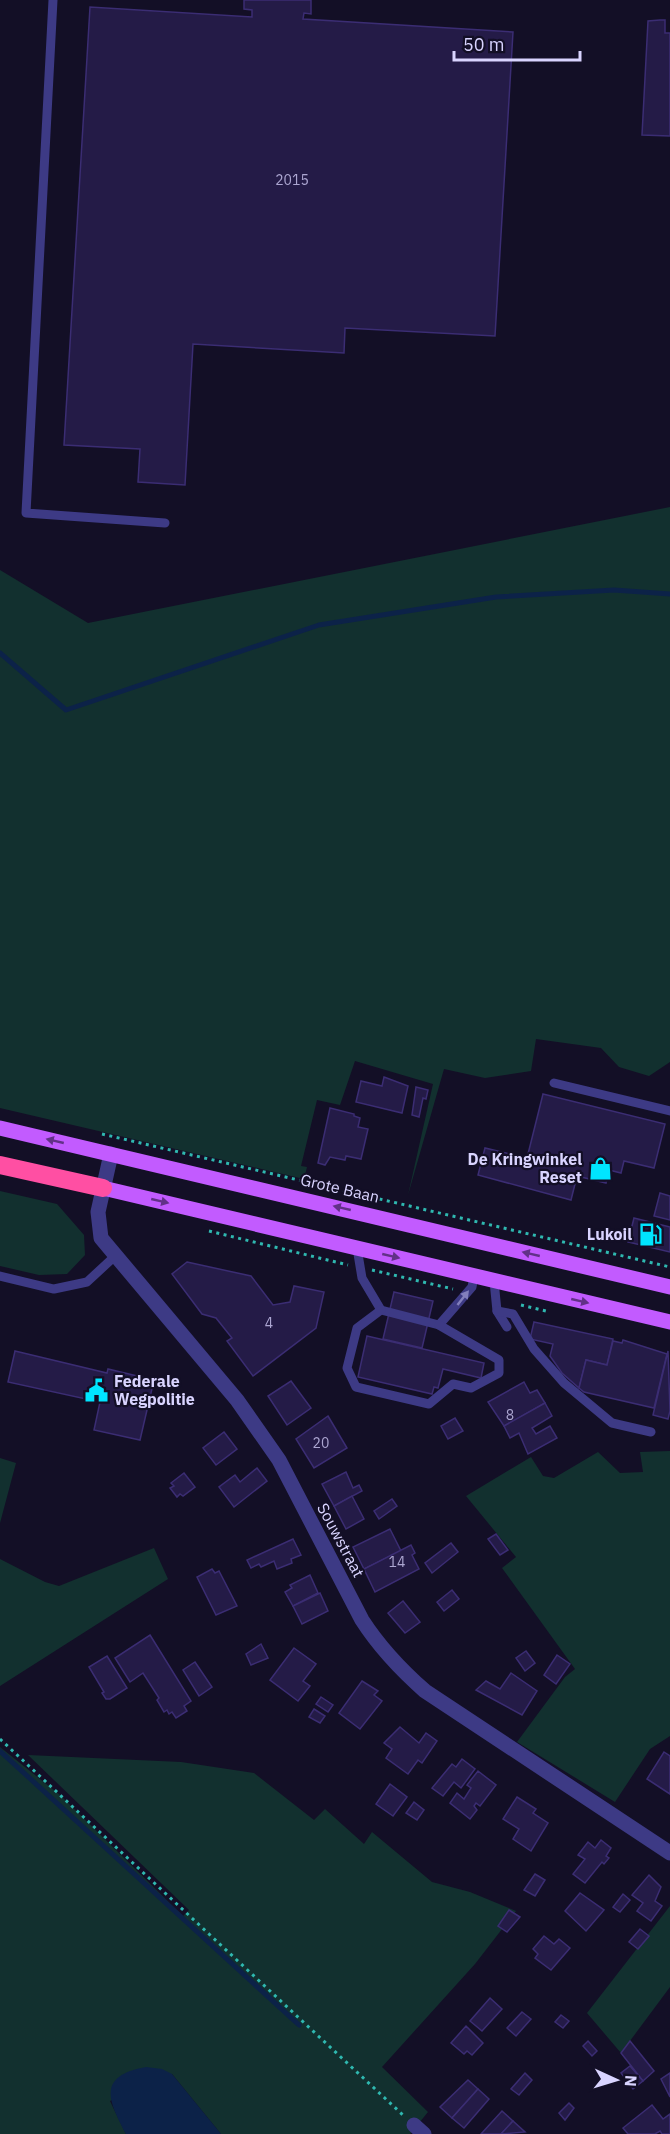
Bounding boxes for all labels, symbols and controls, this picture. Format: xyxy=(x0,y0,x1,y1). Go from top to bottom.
scale bar xyxy=(454,24,580,62)
text: 50 m xyxy=(463,33,505,56)
house number: 2015 xyxy=(275,171,309,189)
one-way arrow xyxy=(46,1136,65,1145)
place label: De Kringwinkel Reset xyxy=(467,1149,582,1187)
shop icon: De Kringwinkel Reset xyxy=(587,1155,613,1181)
street label: Grote Baan xyxy=(298,1169,382,1207)
one-way arrow xyxy=(151,1197,169,1207)
one-way arrow xyxy=(333,1203,351,1213)
fuel station icon: Lukoil xyxy=(637,1221,663,1247)
place label: Lukoil xyxy=(587,1224,632,1244)
one-way arrow xyxy=(522,1248,541,1258)
one-way arrow xyxy=(382,1252,400,1262)
one-way arrow xyxy=(457,1290,470,1306)
one-way arrow xyxy=(571,1297,590,1307)
house number: 4 xyxy=(265,1314,273,1332)
place label: Federale Wegpolitie xyxy=(114,1371,195,1409)
public building icon: Federale Wegpolitie xyxy=(83,1377,109,1403)
house number: 8 xyxy=(506,1406,514,1424)
house number: 20 xyxy=(313,1434,329,1452)
street label: Souwstraat xyxy=(313,1499,369,1581)
house number: 14 xyxy=(389,1553,405,1571)
north arrow xyxy=(586,2050,646,2110)
text: N xyxy=(621,2075,641,2088)

